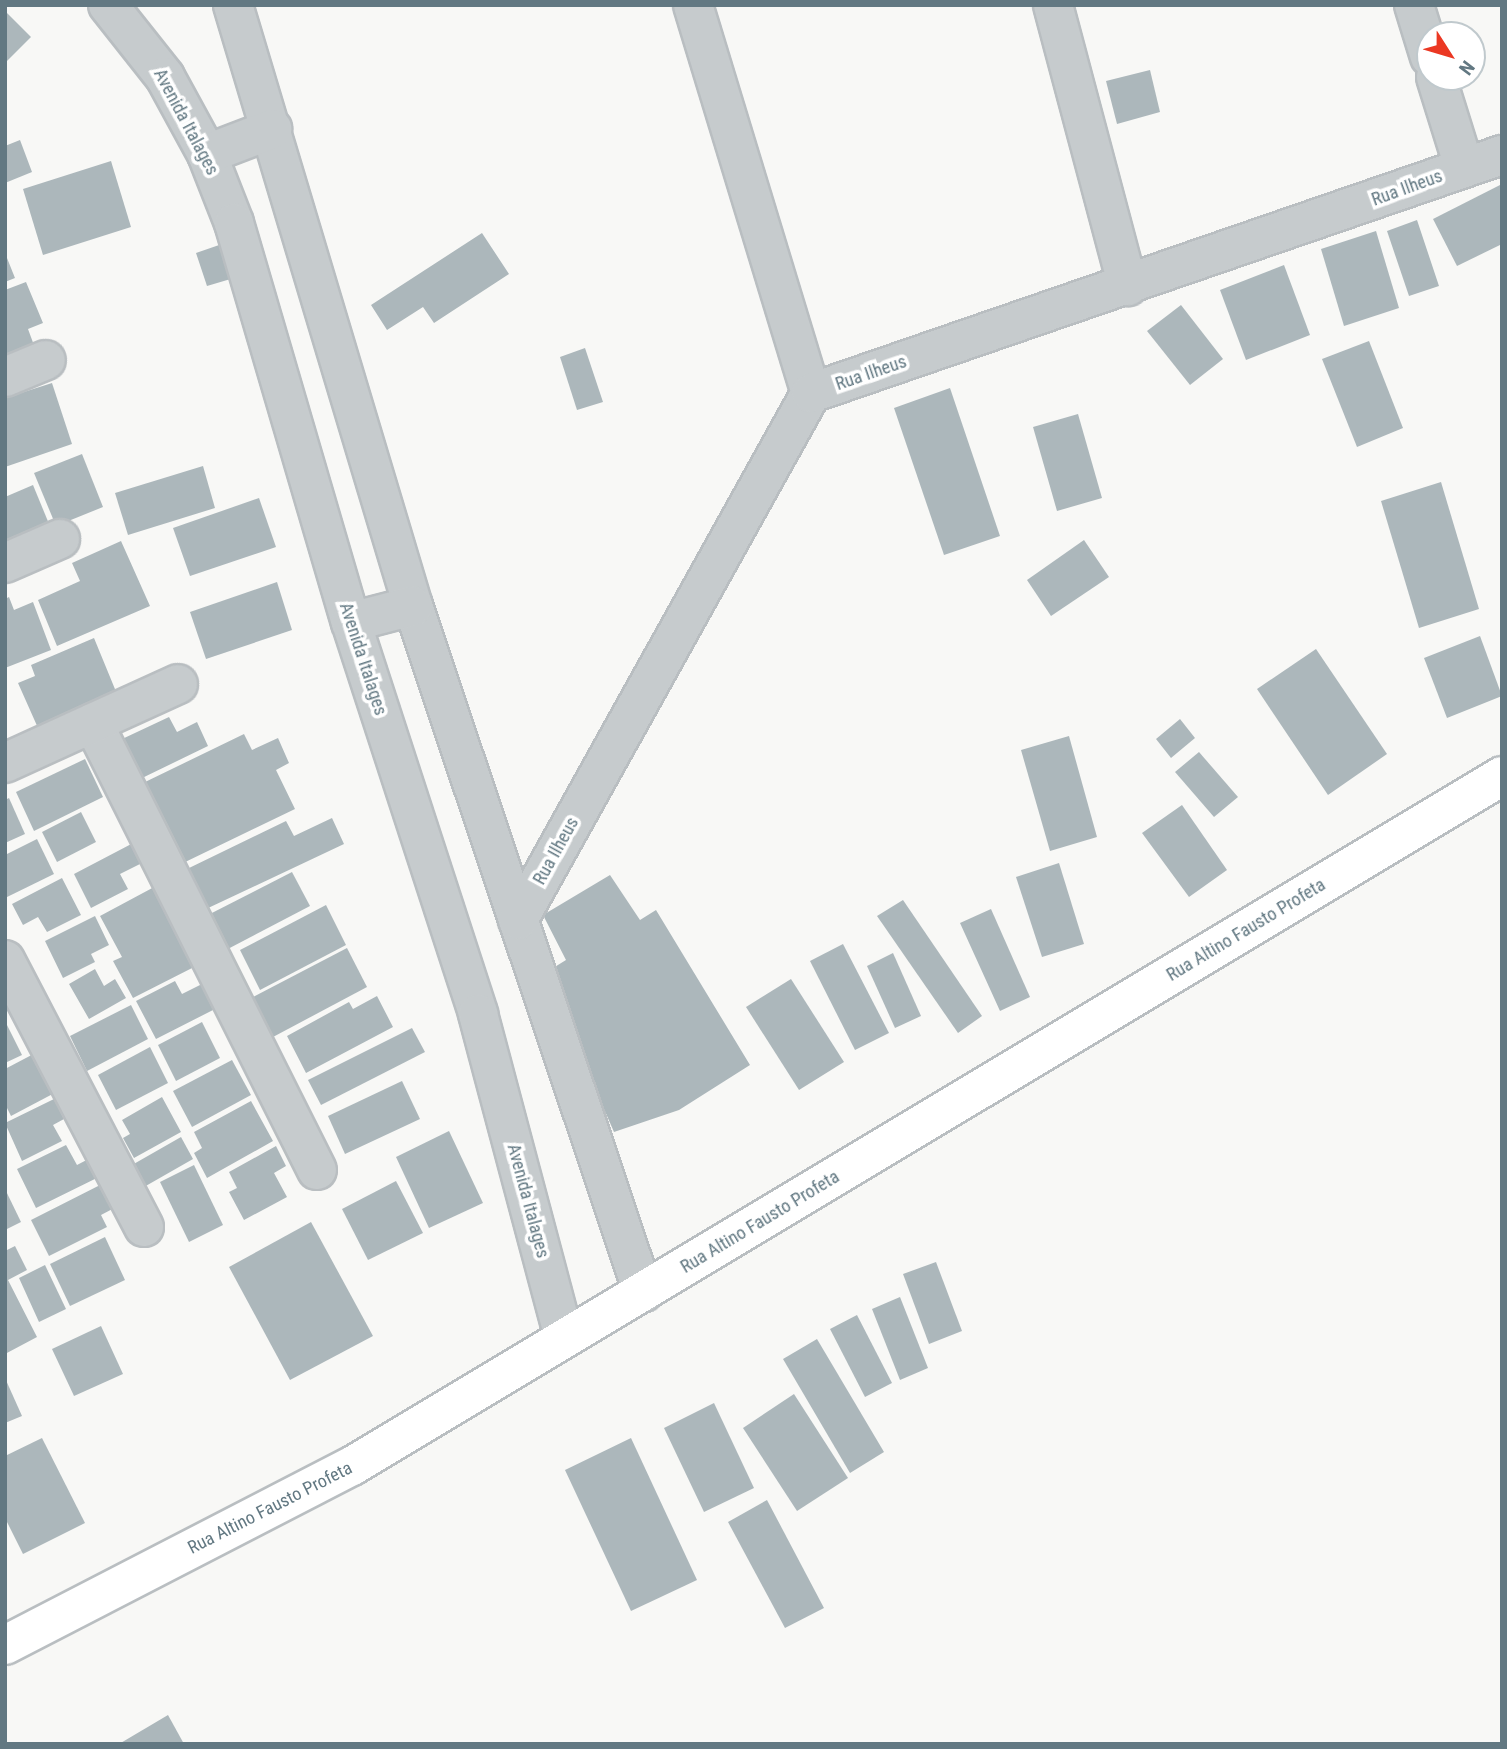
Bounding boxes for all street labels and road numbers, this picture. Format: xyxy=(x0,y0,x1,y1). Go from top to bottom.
street label: Avenida Italages xyxy=(149,65,223,179)
street label: Rua Ilheus xyxy=(1369,165,1445,211)
street label: Rua Ilheus xyxy=(833,351,909,395)
street label: Avenida Italages xyxy=(335,600,391,718)
street label: Rua Ilheus xyxy=(529,814,583,888)
street label: Rua Altino Fausto Profeta xyxy=(1163,874,1329,986)
street label: Avenida Italages xyxy=(502,1142,554,1260)
street label: Rua Altino Fausto Profeta xyxy=(677,1166,843,1278)
street label: Rua Altino Fausto Profeta xyxy=(184,1457,356,1559)

